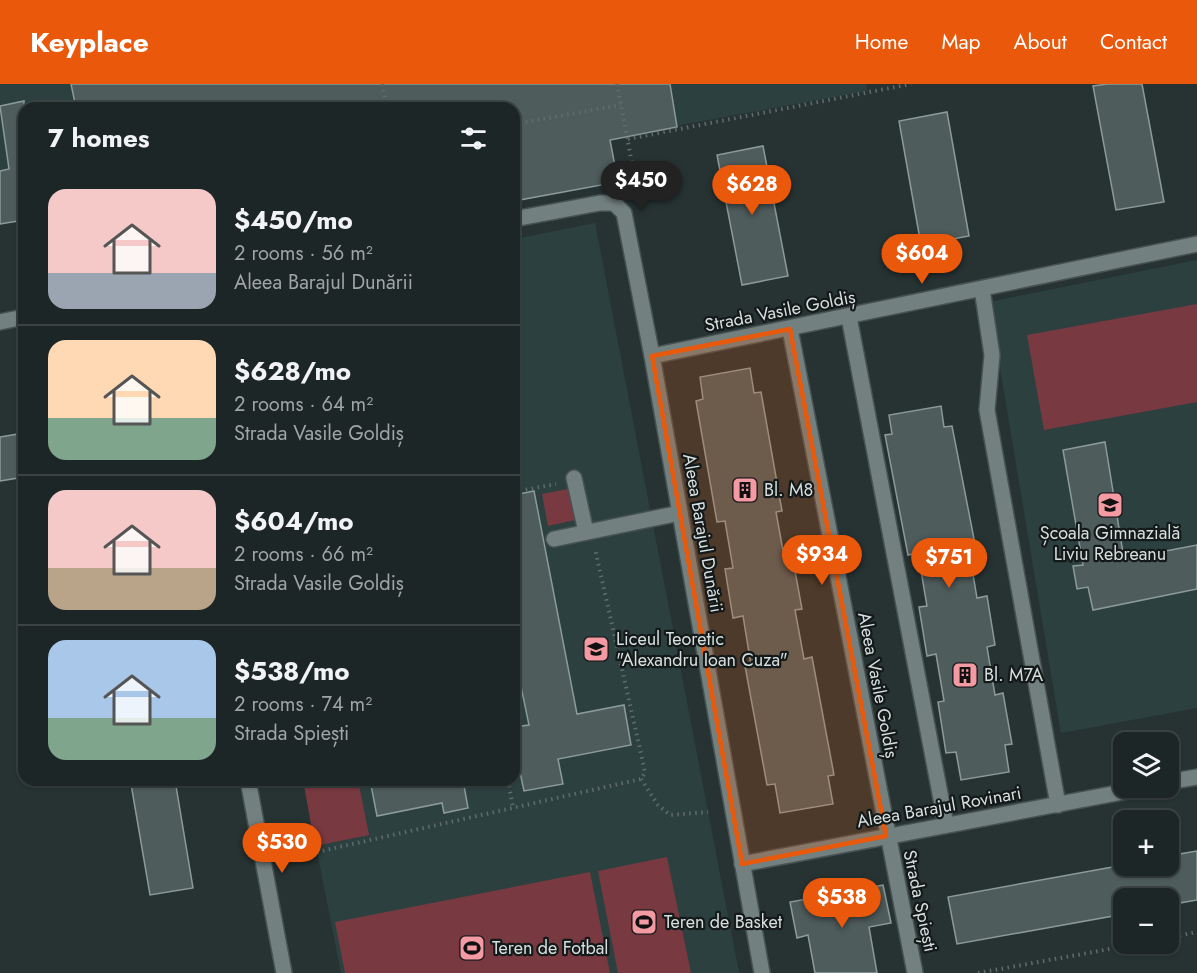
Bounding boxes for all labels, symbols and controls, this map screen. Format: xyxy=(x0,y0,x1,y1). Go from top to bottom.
text: Keyplace xyxy=(30,22,149,63)
text: Home xyxy=(855,27,908,57)
text: Map xyxy=(941,27,981,57)
text: About xyxy=(1014,27,1067,57)
text: Contact xyxy=(1100,27,1167,57)
text: 7 homes xyxy=(48,119,150,157)
icon: filters xyxy=(457,122,490,155)
pin: $450 xyxy=(605,161,677,212)
pin: $628 xyxy=(716,165,788,216)
text: $450 xyxy=(615,166,667,195)
text: $628 xyxy=(726,170,778,199)
text: $450/mo xyxy=(234,201,353,239)
icon: home xyxy=(96,213,168,285)
pin: $604 xyxy=(886,234,958,285)
text: 2 rooms · 56 m² xyxy=(234,239,373,268)
text: $604 xyxy=(895,239,949,268)
text: Aleea Barajul Dunării xyxy=(234,268,413,297)
street label: Strada Vasile Goldiș xyxy=(702,284,858,338)
text: $628/mo xyxy=(234,352,351,390)
icon: home xyxy=(96,364,168,436)
text: 2 rooms · 64 m² xyxy=(234,390,373,419)
text: Strada Vasile Goldiș xyxy=(234,419,404,448)
street label: Aleea Barajul Dunării xyxy=(676,451,730,615)
building icon: Bl. M8 xyxy=(730,475,760,505)
place label: Bl. M8 xyxy=(764,477,813,503)
school or university icon: Școala Gimnazială Liviu Rebreanu xyxy=(1095,490,1125,520)
text: $604/mo xyxy=(234,502,354,540)
icon: home xyxy=(96,514,168,586)
place label: Școala Gimnazială Liviu Rebreanu xyxy=(1040,520,1180,567)
pin: $934 xyxy=(786,535,858,586)
pin: $751 xyxy=(913,538,985,589)
text: 2 rooms · 66 m² xyxy=(234,540,373,569)
text: $934 xyxy=(796,540,848,569)
text: $751 xyxy=(925,543,973,572)
text: Strada Vasile Goldiș xyxy=(234,569,404,598)
street label: Aleea Vasile Goldiș xyxy=(851,610,905,760)
place label: Liceul Teoretic "Alexandru Ioan Cuza" xyxy=(616,626,788,673)
school or university icon: Liceul Teoretic "Alexandru Ioan Cuza" xyxy=(581,634,611,664)
text: $538/mo xyxy=(234,652,350,690)
building icon: Bl. M7A xyxy=(950,660,980,690)
place label: Bl. M7A xyxy=(984,662,1043,688)
icon: home xyxy=(96,664,168,736)
text: 2 rooms · 74 m² xyxy=(234,690,372,719)
text: Strada Spiești xyxy=(234,719,349,748)
map controls xyxy=(1113,732,1179,954)
button: layers xyxy=(1113,732,1179,798)
street label: Aleea Barajul Rovinari xyxy=(855,780,1023,834)
button: + xyxy=(1113,810,1179,876)
pin: $530 xyxy=(246,823,318,874)
text: $530 xyxy=(257,828,308,857)
street label: Strada Spiești xyxy=(897,848,943,954)
pin: $538 xyxy=(806,878,878,929)
text: $538 xyxy=(817,883,867,912)
button: − xyxy=(1113,888,1179,954)
sports icon: Teren de Basket xyxy=(629,907,659,937)
place label: Teren de Basket xyxy=(664,909,783,935)
sports icon: Teren de Fotbal xyxy=(457,933,487,963)
place label: Teren de Fotbal xyxy=(492,935,608,961)

